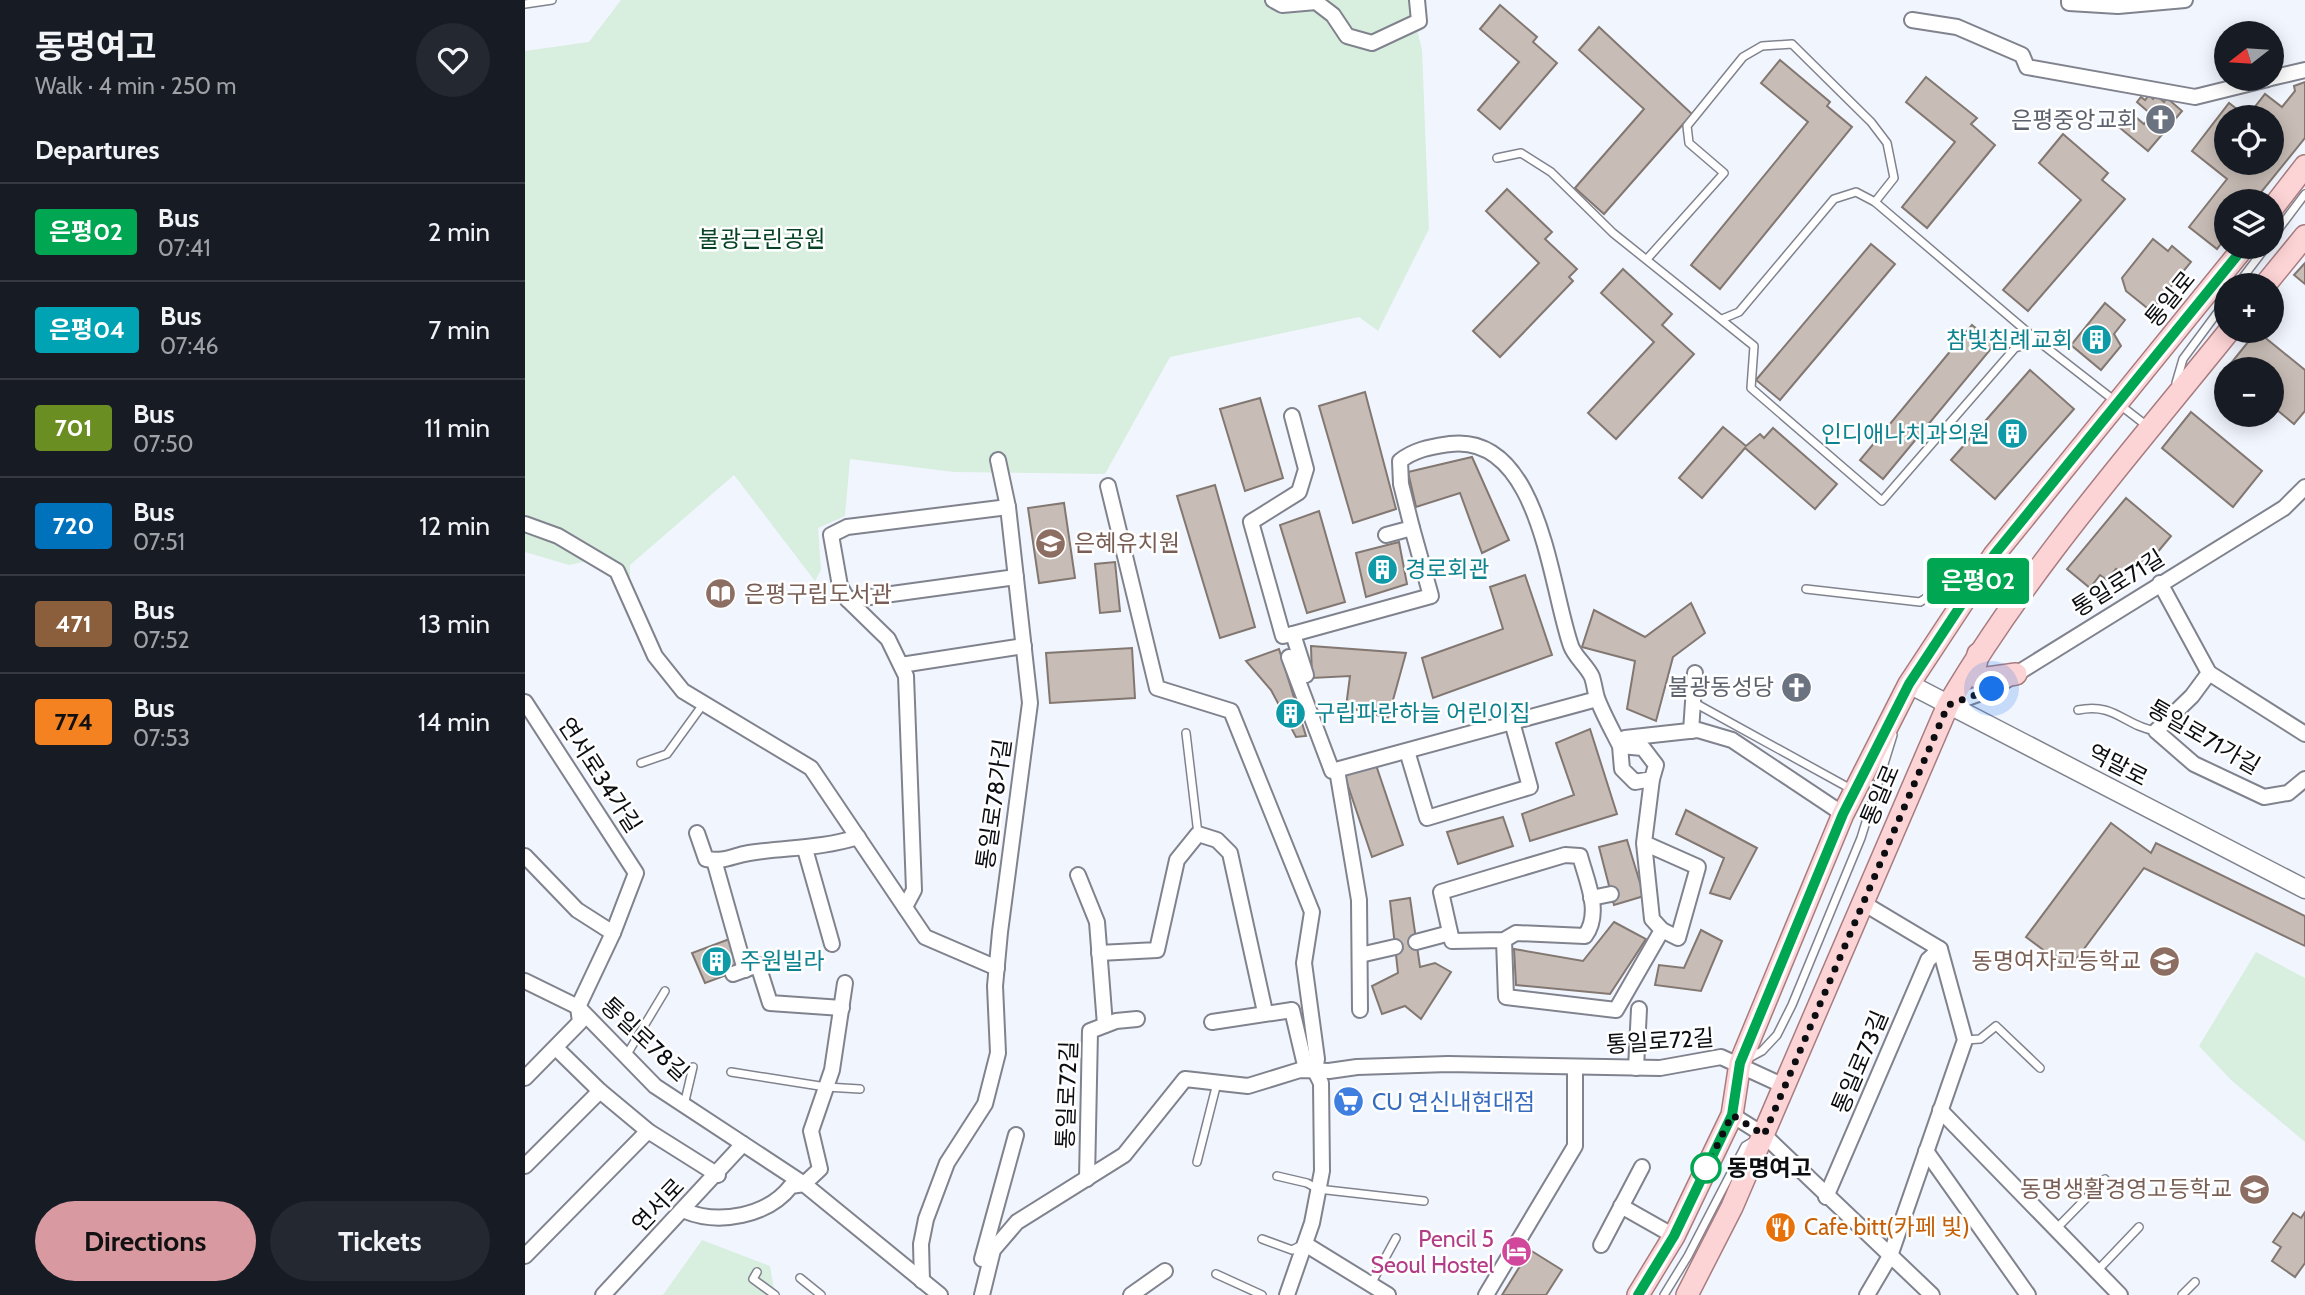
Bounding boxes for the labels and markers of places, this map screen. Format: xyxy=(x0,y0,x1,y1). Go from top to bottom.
church icon: 은평중앙교회 xyxy=(2144,103,2178,137)
place label: 은평중앙교회 xyxy=(2011,106,2138,134)
building icon: 참빛침례교회 xyxy=(2079,323,2113,357)
place label: 참빛침례교회 xyxy=(1946,326,2073,354)
building icon: 인디애나치과의원 xyxy=(1996,417,2030,451)
place label: 인디애나치과의원 xyxy=(1821,420,1990,448)
school or university icon: 은혜유치원 xyxy=(1034,526,1068,560)
place label: 은혜유치원 xyxy=(1074,529,1180,557)
building icon: 경로회관 xyxy=(1365,552,1399,586)
place label: 경로회관 xyxy=(1405,555,1490,583)
library icon: 은평구립도서관 xyxy=(704,577,738,611)
place label: 은평구립도서관 xyxy=(744,580,892,608)
church icon: 불광동성당 xyxy=(1780,670,1814,704)
place label: 불광동성당 xyxy=(1668,673,1774,701)
building icon: 구립파란하늘 어린이집 xyxy=(1274,696,1308,730)
place label: 구립파란하늘 어린이집 xyxy=(1314,699,1531,727)
building icon: 주원빌라 xyxy=(700,944,734,978)
school or university icon: 동명여자고등학교 xyxy=(2147,944,2181,978)
place label: 주원빌라 xyxy=(740,947,825,975)
place label: 동명여자고등학교 xyxy=(1972,947,2141,975)
supermarket icon: CU 연신내현대점 xyxy=(1332,1085,1366,1119)
place label: CU 연신내현대점 xyxy=(1372,1088,1535,1116)
marker: 동명여고 xyxy=(1691,1153,1721,1183)
place label: 동명여고 xyxy=(1727,1154,1812,1182)
school or university icon: 동명생활경영고등학교 xyxy=(2238,1172,2272,1206)
place label: 동명생활경영고등학교 xyxy=(2020,1175,2232,1203)
restaurant icon: Cafe bitt(카페 빛) xyxy=(1764,1210,1798,1244)
place label: Cafe bitt(카페 빛) xyxy=(1804,1213,1970,1241)
place label: Pencil 5 Seoul Hostel xyxy=(1371,1225,1495,1279)
hotel icon: Pencil 5 Seoul Hostel xyxy=(1500,1235,1534,1269)

